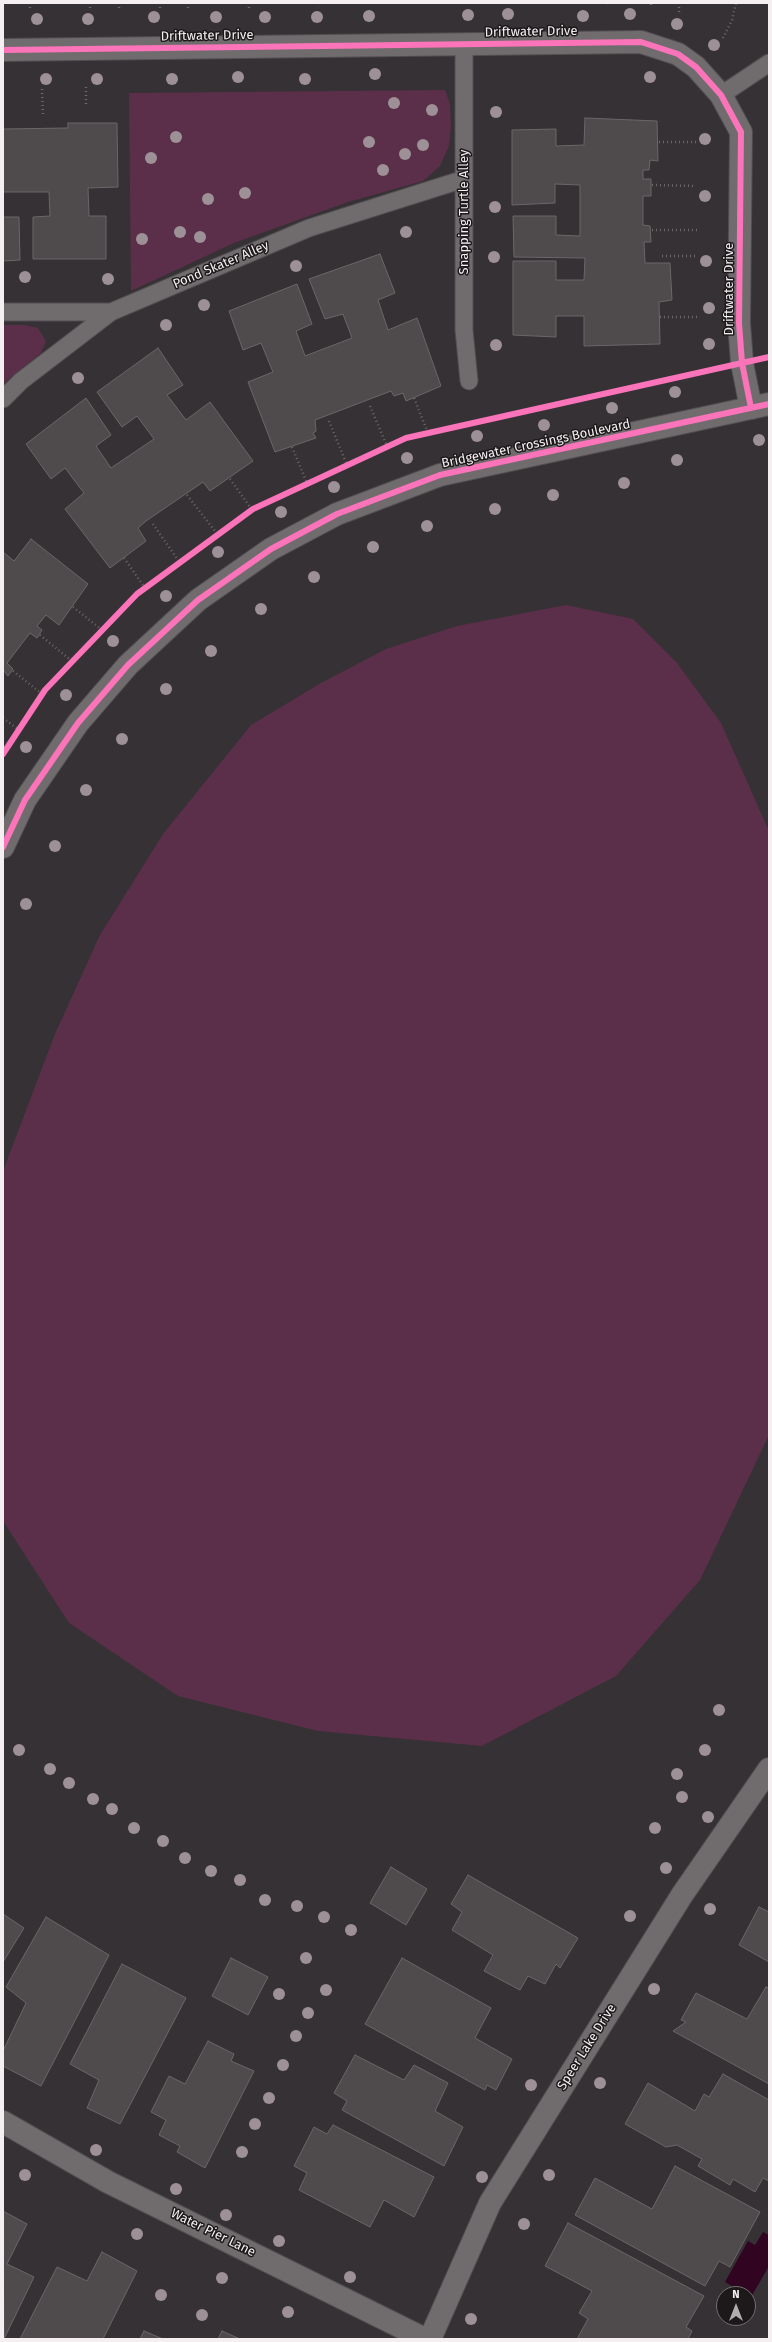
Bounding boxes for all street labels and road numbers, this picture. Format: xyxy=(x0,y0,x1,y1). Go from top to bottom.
street label: Driftwater Drive xyxy=(484,23,578,41)
street label: Driftwater Drive xyxy=(160,27,254,45)
street label: Snapping Turtle Alley xyxy=(456,150,472,274)
street label: Pond Skater Alley xyxy=(171,238,271,292)
street label: Driftwater Drive xyxy=(721,243,737,335)
street label: Bridgewater Crossings Boulevard xyxy=(440,416,632,472)
street label: Speer Lake Drive xyxy=(554,2001,620,2093)
street label: Water Pier Lane xyxy=(168,2206,258,2260)

